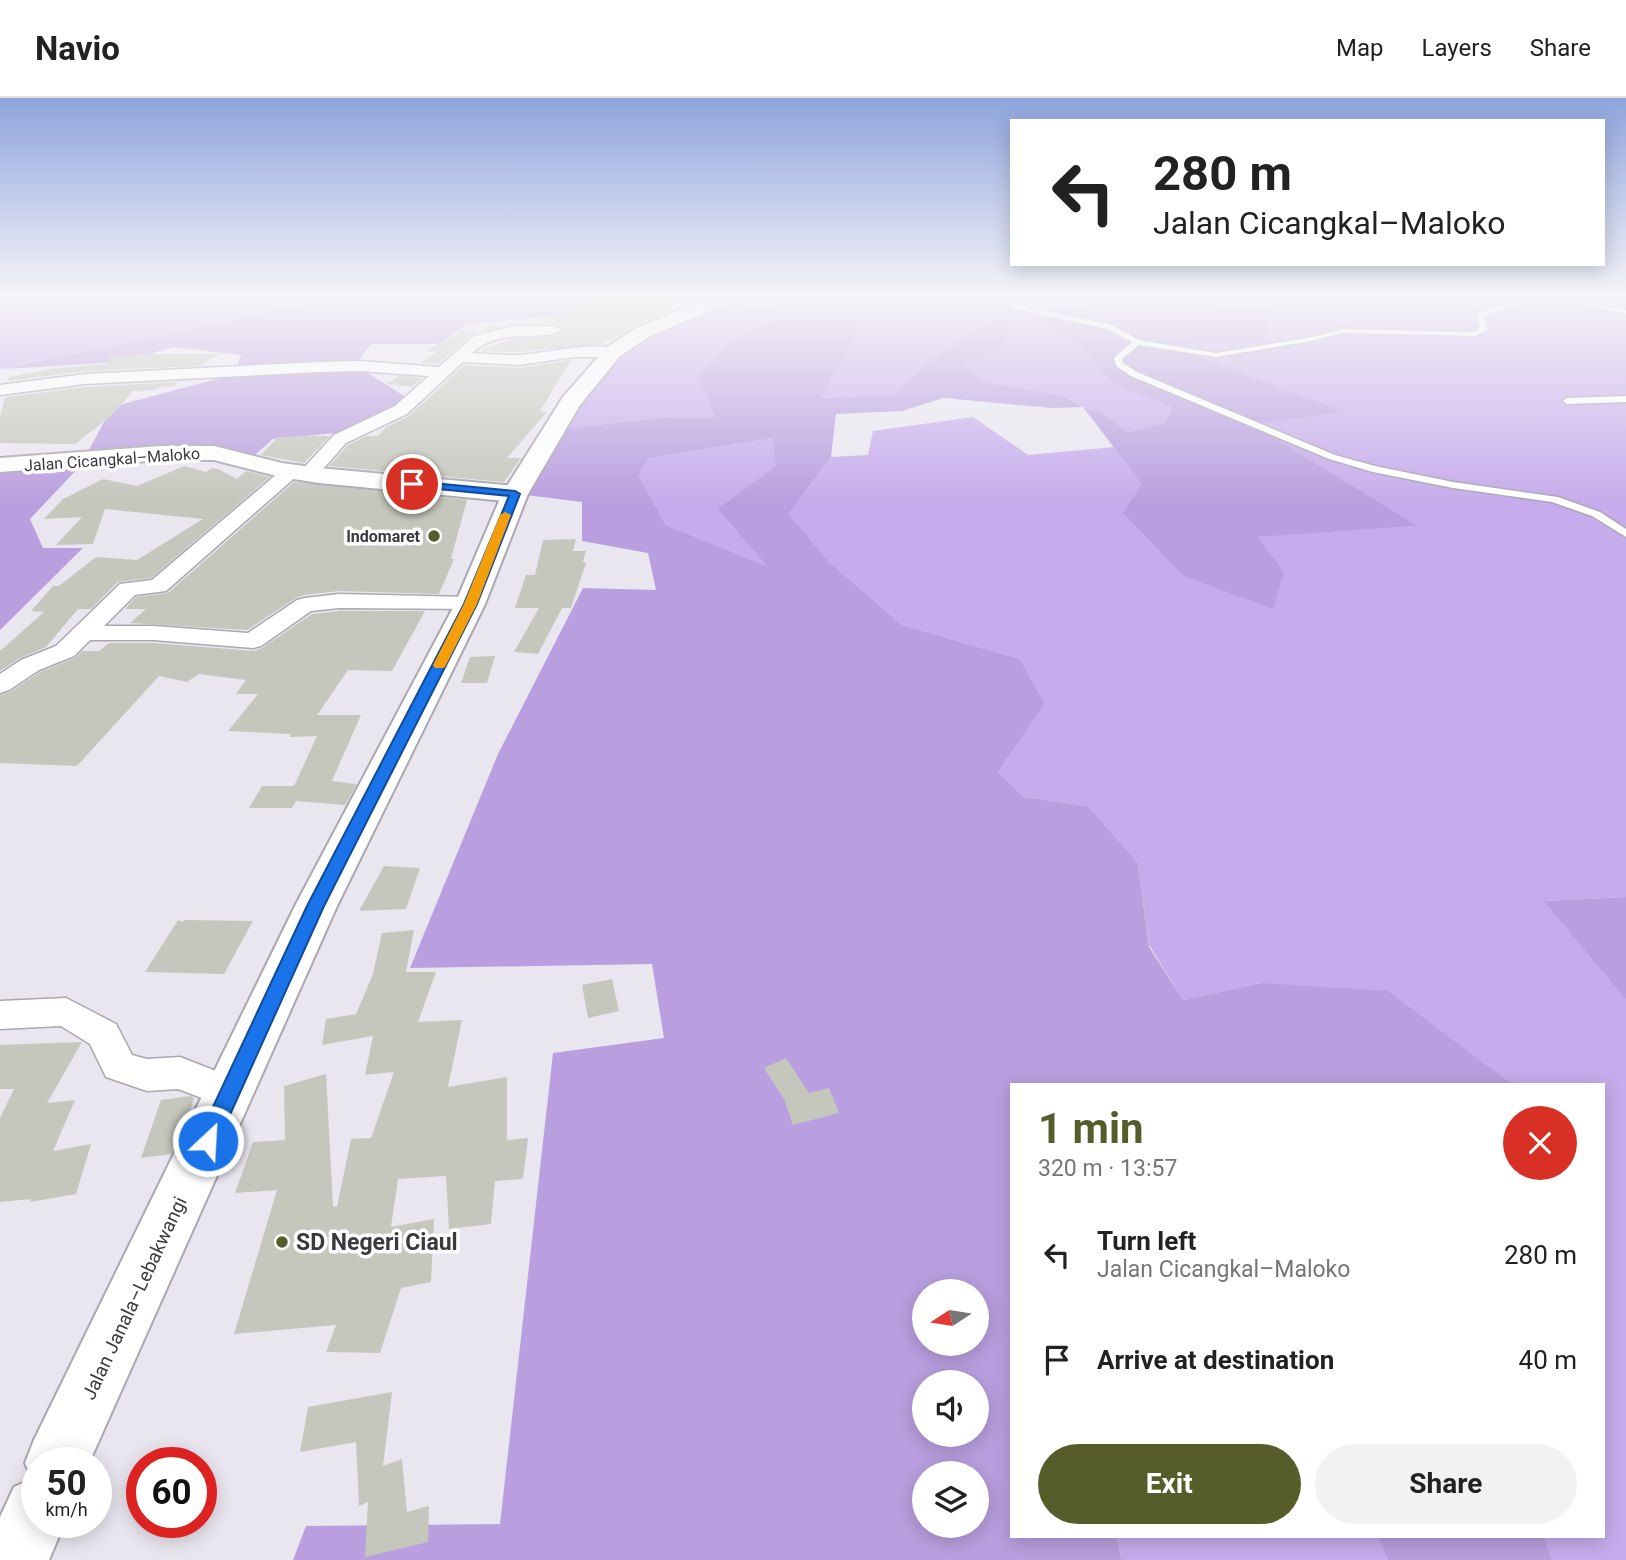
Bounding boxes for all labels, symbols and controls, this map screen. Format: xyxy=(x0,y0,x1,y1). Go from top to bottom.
text: Navio xyxy=(35,29,120,68)
text: Map xyxy=(1336,34,1384,62)
text: Layers xyxy=(1422,34,1492,62)
text: Share xyxy=(1530,34,1591,62)
text: 280 m xyxy=(1153,145,1292,202)
icon: left xyxy=(1038,147,1129,238)
text: Jalan Cicangkal–Maloko xyxy=(1153,204,1506,242)
street label: Jalan Cicangkal–Maloko xyxy=(23,444,201,475)
pin xyxy=(382,454,442,514)
icon: arrive xyxy=(393,465,431,503)
place label: Indomaret xyxy=(346,527,421,546)
marker: Indomaret xyxy=(426,528,442,544)
position arrow xyxy=(171,1104,245,1178)
text: 1 min xyxy=(1038,1104,1144,1153)
button: close xyxy=(1503,1106,1577,1180)
text: 320 m · 13:57 xyxy=(1038,1155,1177,1182)
street label: Jalan Janala–Lebakwangi xyxy=(77,1193,192,1403)
text: Turn left xyxy=(1097,1226,1196,1256)
place label: SD Negeri Ciaul xyxy=(296,1229,458,1256)
marker: SD Negeri Ciaul xyxy=(274,1234,290,1250)
icon: left xyxy=(1038,1236,1076,1274)
text: 280 m xyxy=(1504,1240,1577,1270)
text: Jalan Cicangkal–Maloko xyxy=(1097,1256,1350,1283)
north arrow xyxy=(912,1279,989,1356)
map controls xyxy=(912,1279,989,1538)
icon: arrive xyxy=(1038,1341,1076,1379)
text: Arrive at destination xyxy=(1097,1345,1334,1375)
text: 40 m xyxy=(1519,1345,1577,1375)
button: sound xyxy=(912,1370,989,1447)
button: Exit xyxy=(1038,1444,1301,1524)
button: Share xyxy=(1315,1444,1577,1524)
speed limit sign: 60 xyxy=(126,1447,217,1538)
button: layers xyxy=(912,1461,989,1538)
text: 50 xyxy=(46,1463,87,1504)
text: km/h xyxy=(45,1499,88,1520)

